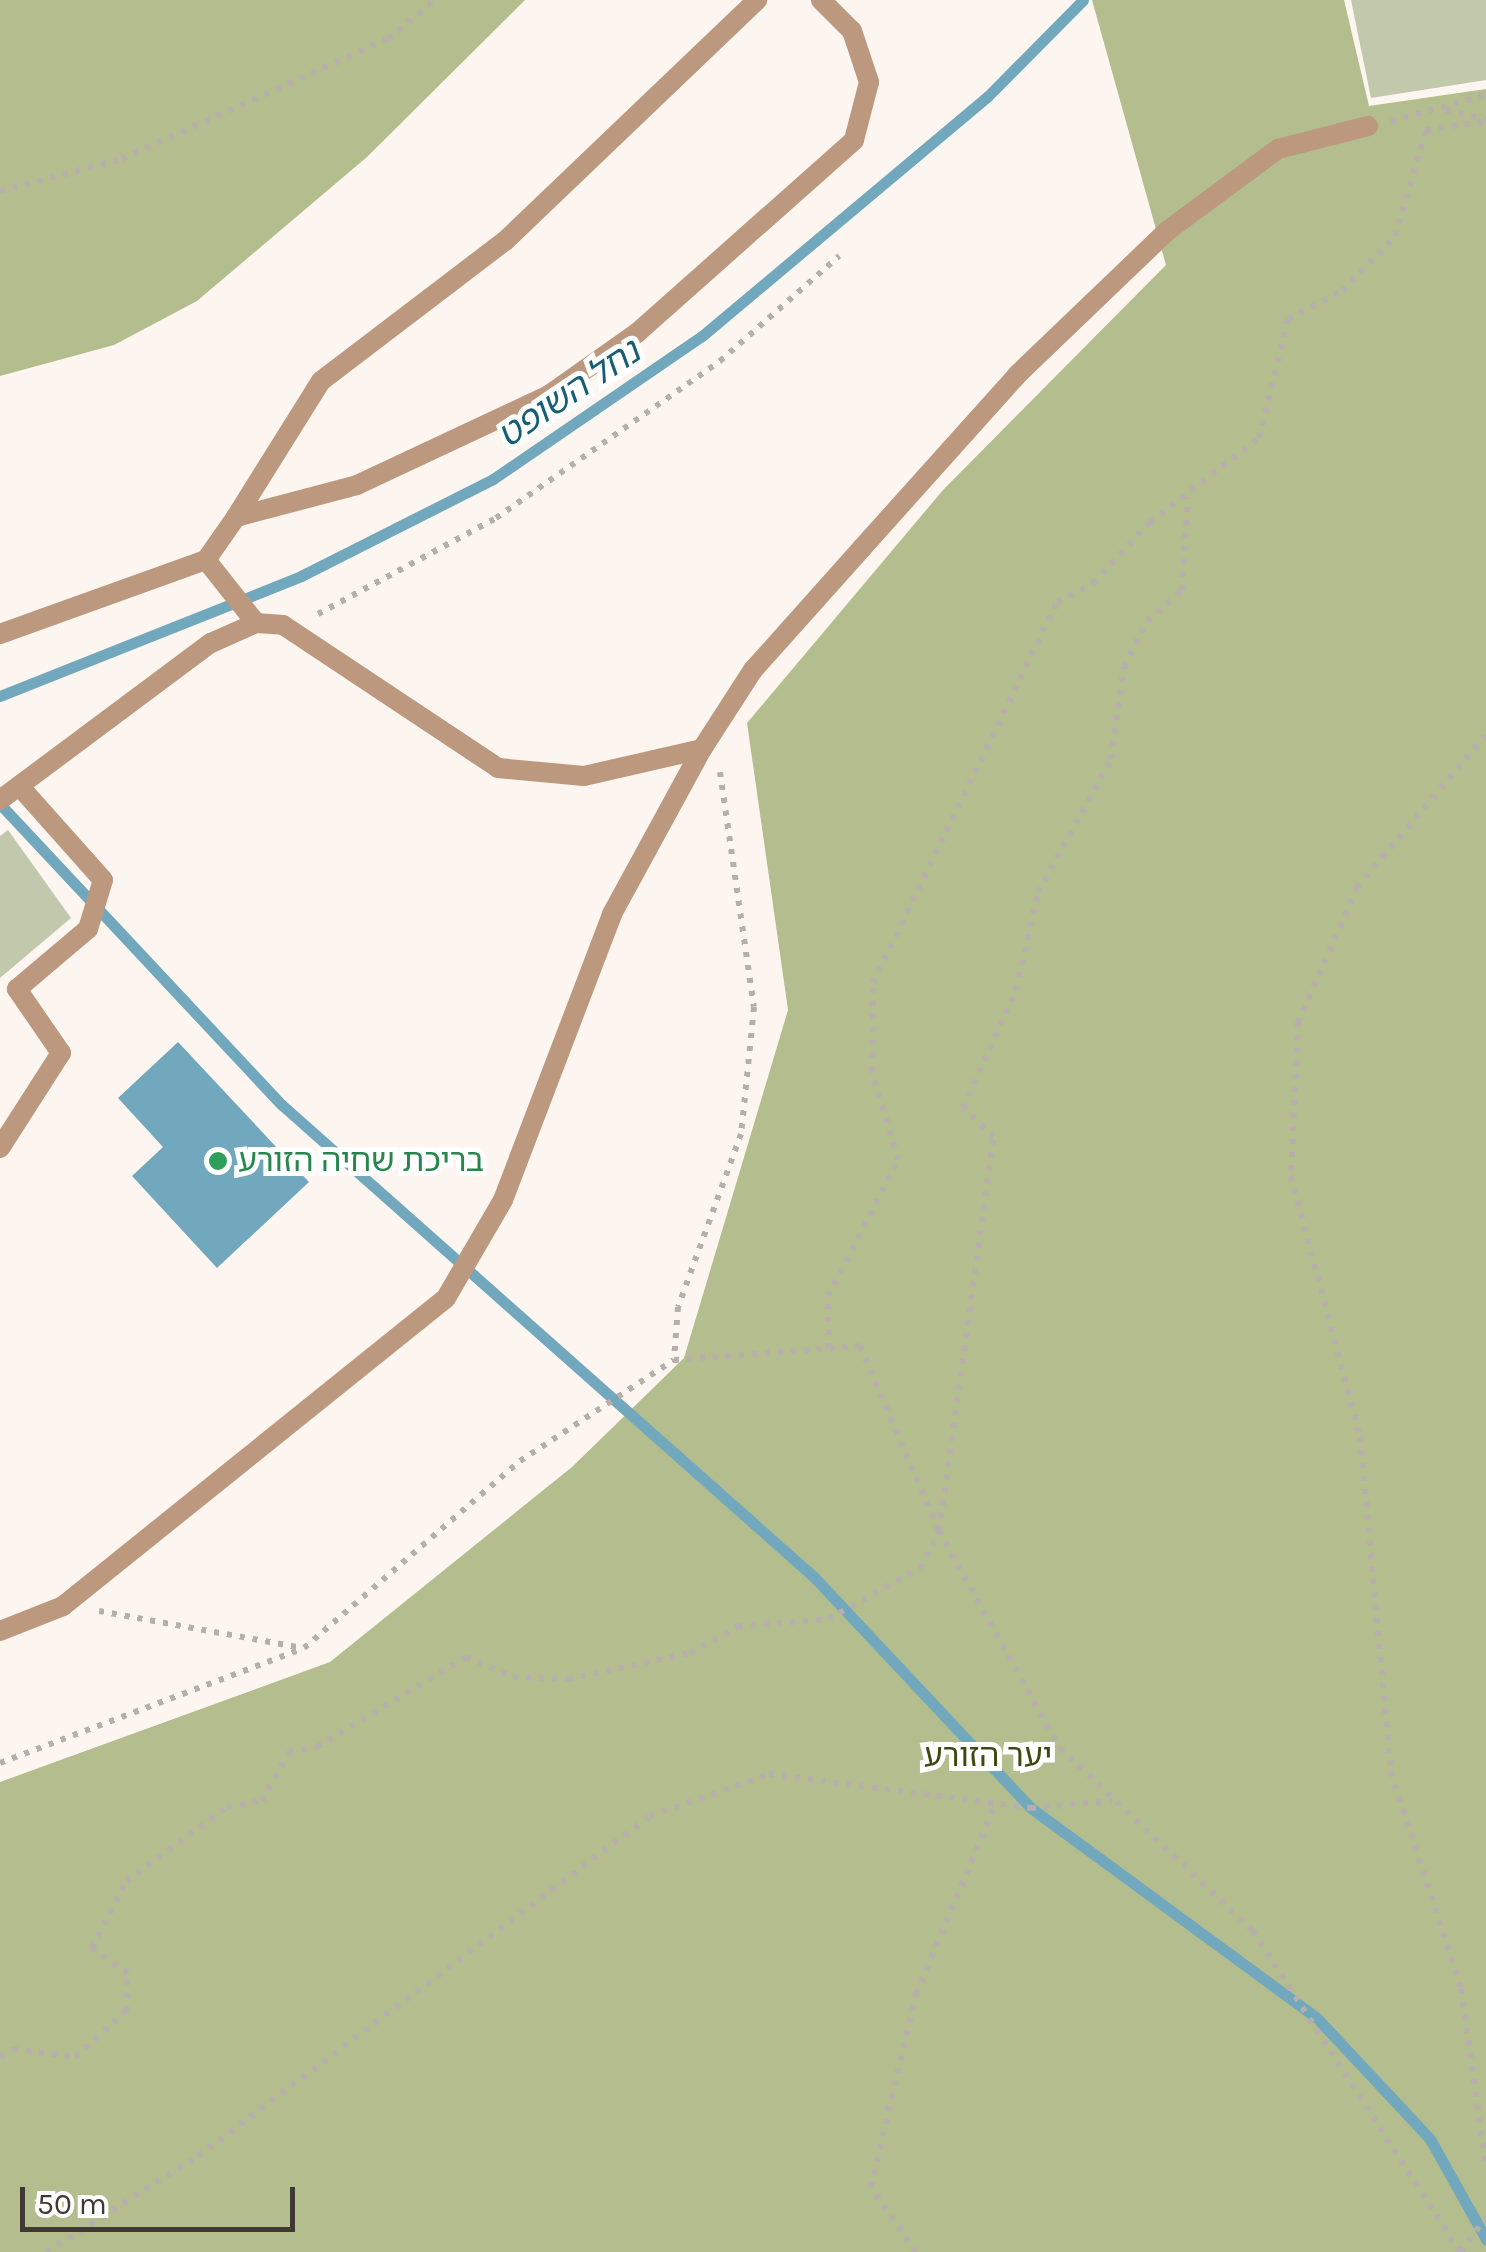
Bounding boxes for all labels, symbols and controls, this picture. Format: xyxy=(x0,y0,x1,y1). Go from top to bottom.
water label: נחל השופט xyxy=(490,331,648,457)
place label: בריכת שחיה הזורע xyxy=(238,1142,484,1180)
marker: בריכת שחיה הזורע xyxy=(207,1150,229,1172)
park label: יער הזורע xyxy=(924,1737,1052,1775)
scale bar xyxy=(25,2167,300,2229)
text: 50 m xyxy=(37,2186,107,2222)

